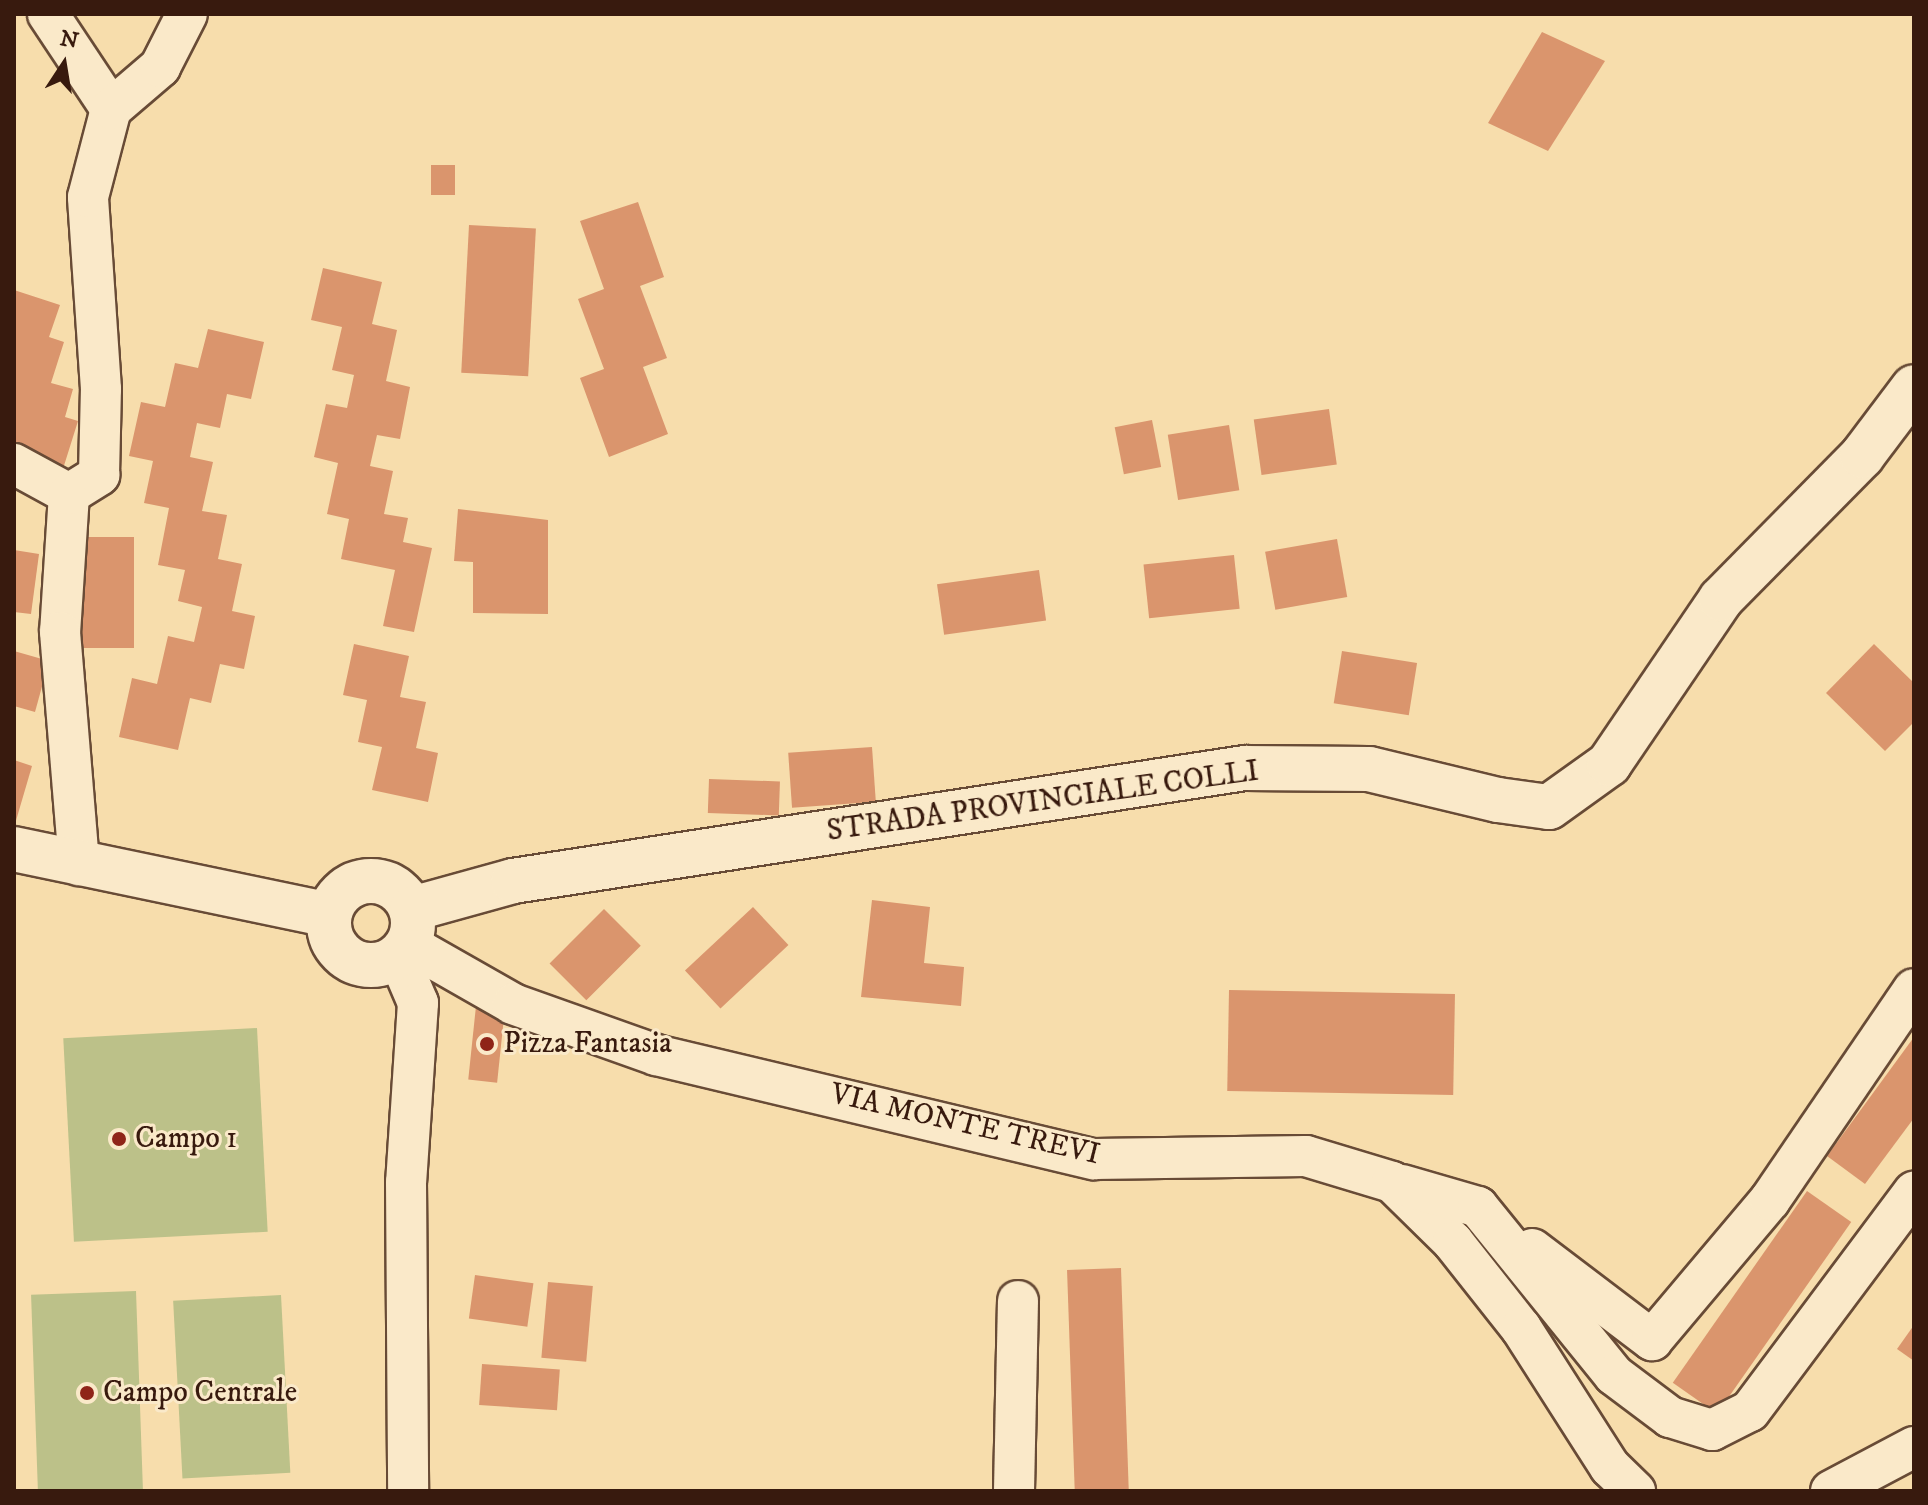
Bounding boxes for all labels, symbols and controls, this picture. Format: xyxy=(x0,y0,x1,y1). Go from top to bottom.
north arrow xyxy=(24,24,104,104)
text: N xyxy=(57,25,81,55)
street label: STRADA PROVINCIALE COLLI xyxy=(825,754,1261,850)
place label: Pizza Fantasia xyxy=(503,1026,672,1062)
marker: Pizza Fantasia xyxy=(478,1035,496,1053)
street label: VIA MONTE TREVI xyxy=(827,1077,1103,1173)
place label: Campo 1 xyxy=(135,1121,237,1157)
marker: Campo 1 xyxy=(110,1130,128,1148)
place label: Campo Centrale xyxy=(103,1375,297,1411)
marker: Campo Centrale xyxy=(78,1384,96,1402)

